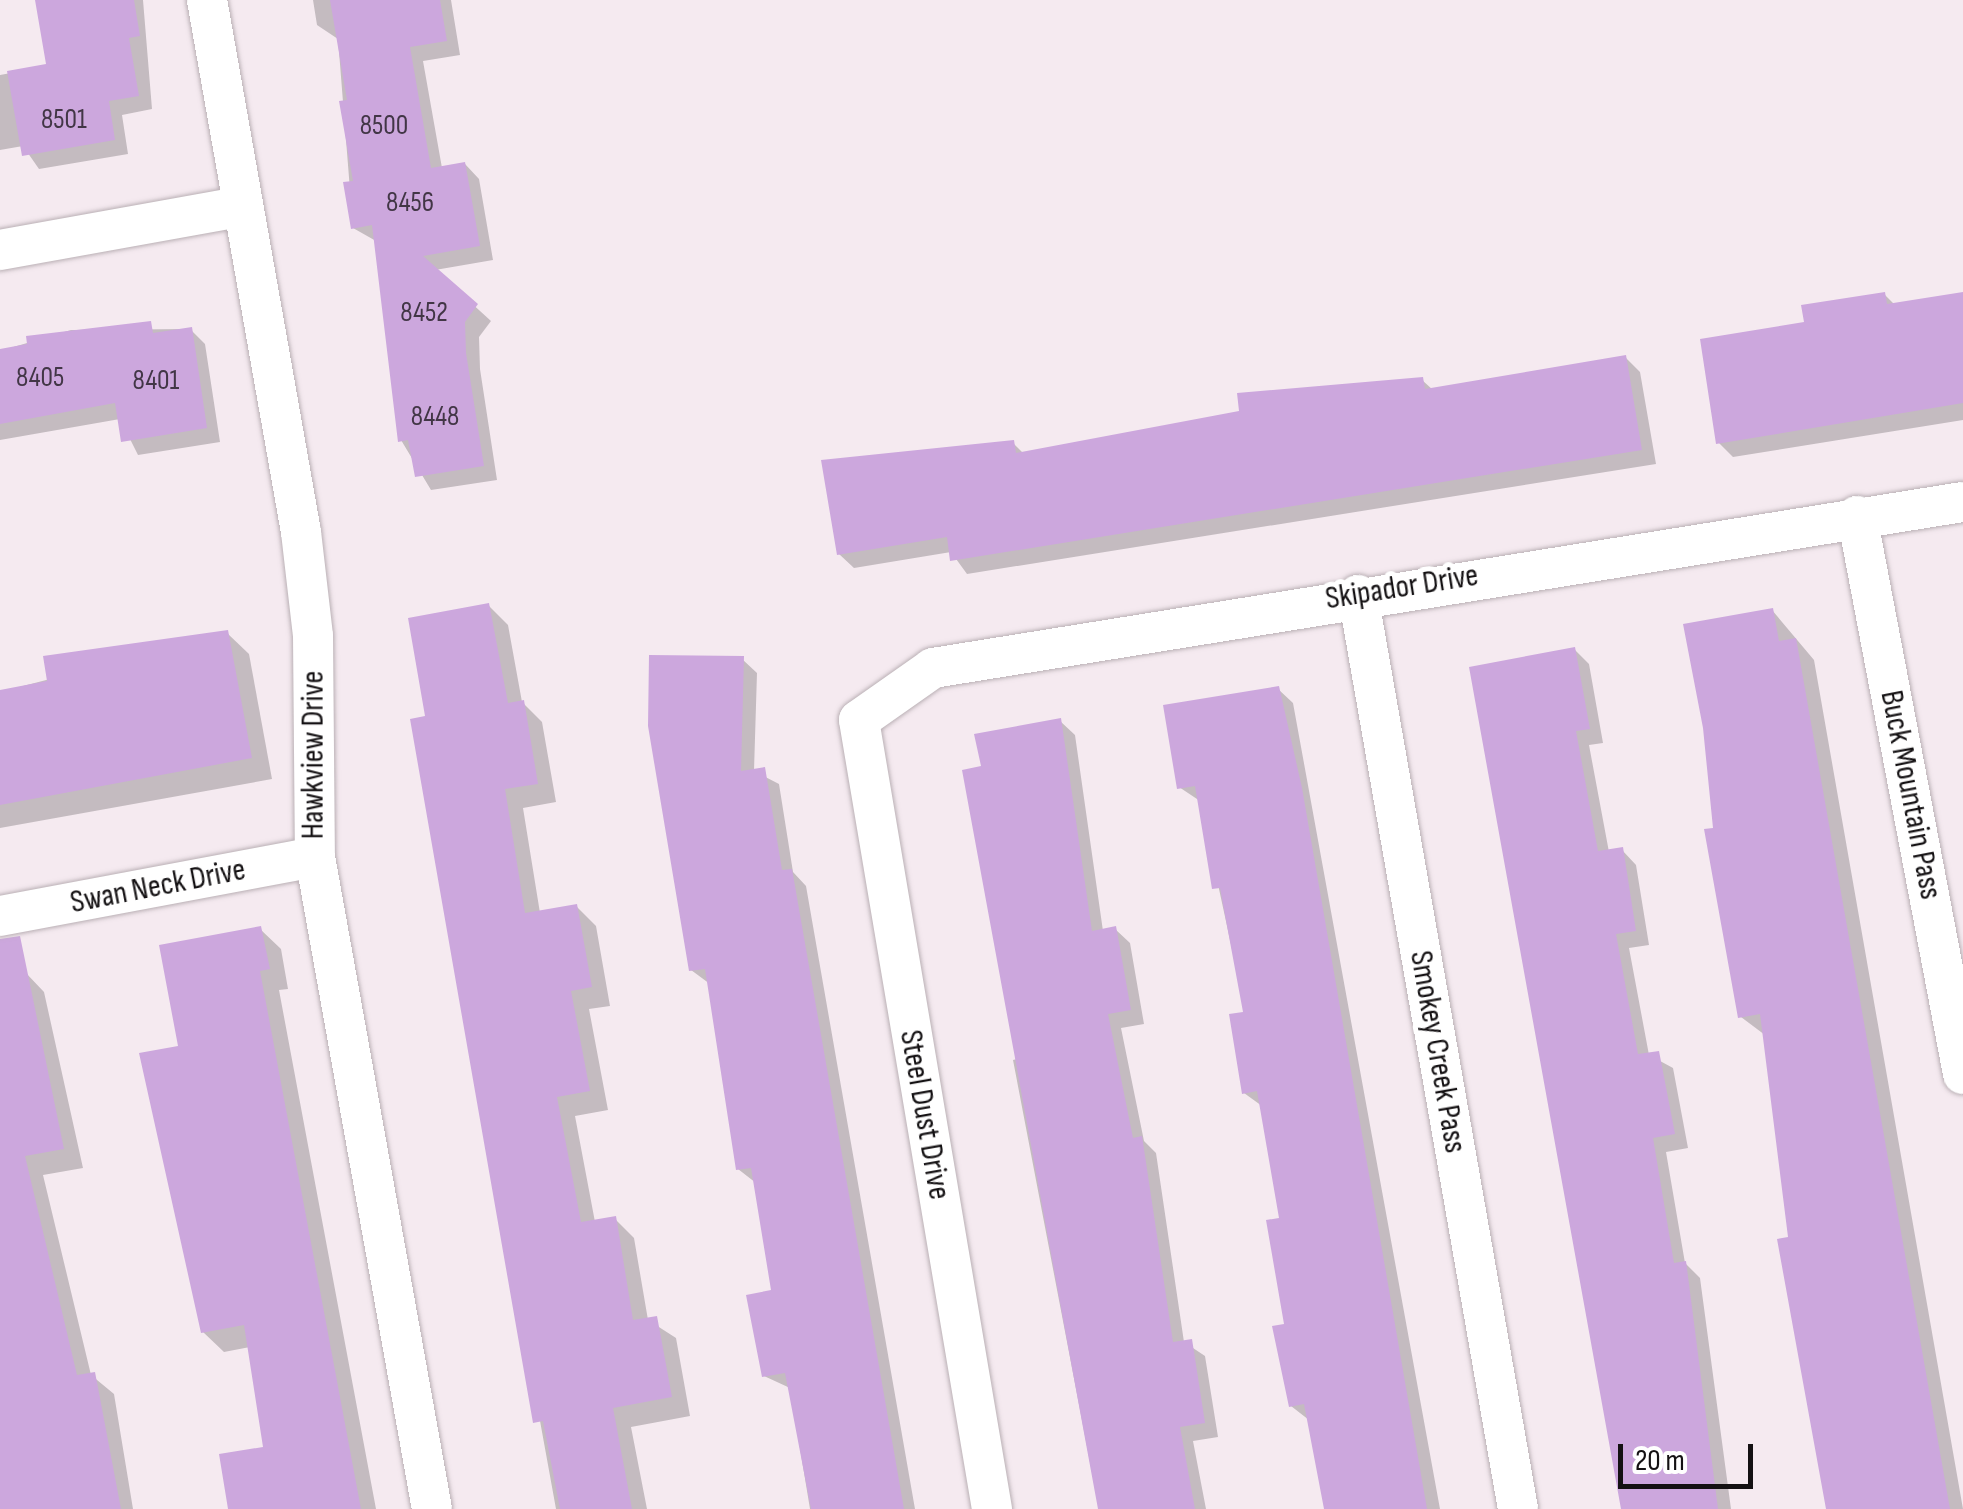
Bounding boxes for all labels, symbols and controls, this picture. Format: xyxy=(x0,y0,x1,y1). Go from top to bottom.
house number: 8501 xyxy=(41,103,87,137)
house number: 8500 xyxy=(360,109,408,143)
house number: 8456 xyxy=(386,186,434,220)
house number: 8452 xyxy=(400,296,448,330)
house number: 8405 xyxy=(16,361,64,395)
house number: 8401 xyxy=(133,364,179,398)
house number: 8448 xyxy=(411,400,459,434)
street label: Skipador Drive xyxy=(1323,557,1481,619)
street label: Hawkview Drive xyxy=(295,671,333,839)
street label: Buck Mountain Pass xyxy=(1871,687,1949,903)
street label: Swan Neck Drive xyxy=(67,851,249,923)
street label: Smokey Creek Pass xyxy=(1400,948,1474,1156)
street label: Steel Dust Drive xyxy=(890,1027,958,1203)
scale bar xyxy=(1623,1424,1758,1486)
text: 20 m xyxy=(1635,1443,1685,1479)

